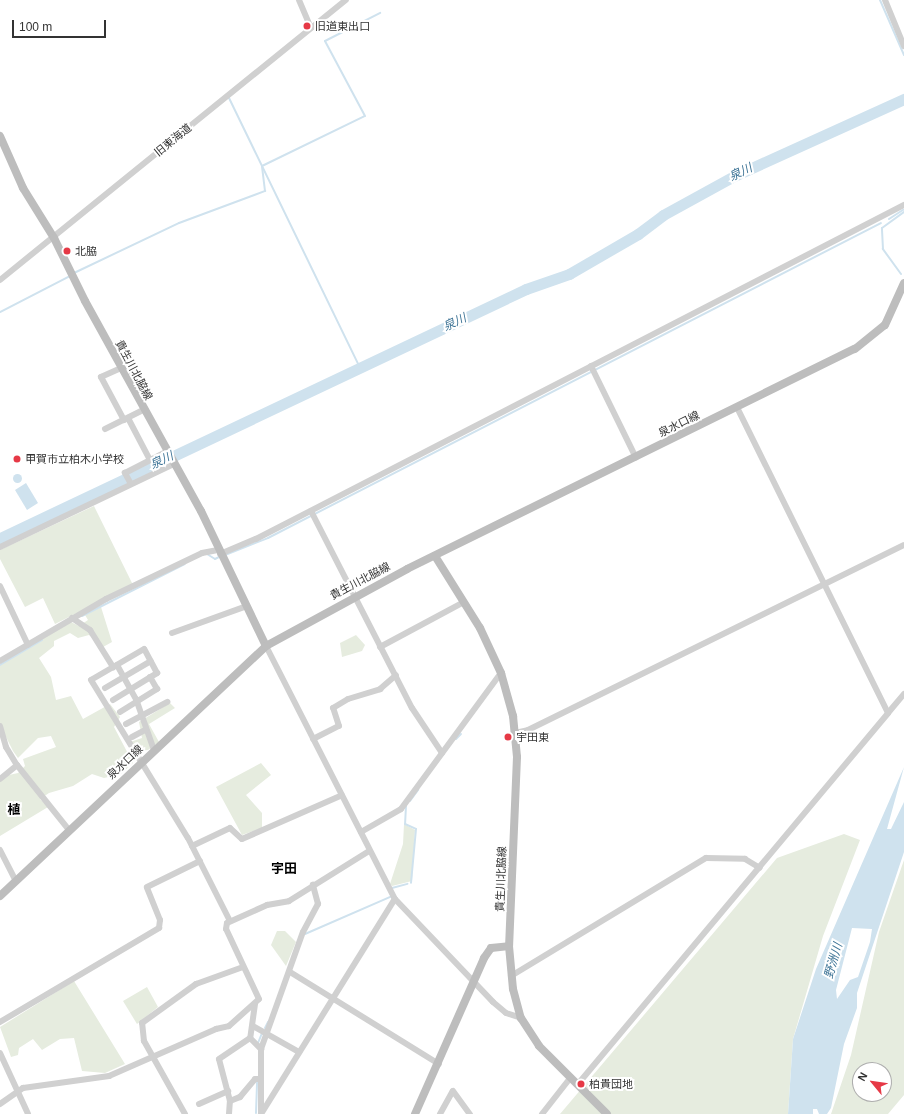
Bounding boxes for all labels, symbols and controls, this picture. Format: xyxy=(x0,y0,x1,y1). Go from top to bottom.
scale bar xyxy=(14,12,108,38)
place label: 旧道東出口 xyxy=(315,19,370,33)
text: 100 m xyxy=(19,20,52,34)
marker: 旧道東出口 xyxy=(302,21,312,31)
street label: 旧東海道 xyxy=(152,121,194,159)
water label: 泉川 xyxy=(727,161,755,185)
place label: 北脇 xyxy=(75,244,97,258)
marker: 北脇 xyxy=(62,246,72,256)
water label: 泉川 xyxy=(441,311,469,335)
street label: 貴生川北脇線 xyxy=(113,338,155,402)
street label: 泉水口線 xyxy=(656,408,702,440)
water label: 泉川 xyxy=(148,449,176,473)
place label: 甲賀市立柏木小学校 xyxy=(25,452,124,466)
marker: 甲賀市立柏木小学校 xyxy=(12,454,22,464)
street label: 貴生川北脇線 xyxy=(328,560,392,602)
place label: 宇田東 xyxy=(516,730,549,744)
marker: 宇田東 xyxy=(503,732,513,742)
street label: 泉水口線 xyxy=(104,742,146,782)
district label: 植 xyxy=(8,802,20,818)
street label: 貴生川北脇線 xyxy=(493,846,509,912)
district label: 宇田 xyxy=(271,861,297,877)
water label: 野洲川 xyxy=(822,942,846,980)
north arrow xyxy=(852,1062,892,1102)
text: N xyxy=(855,1070,870,1083)
place label: 柏貴団地 xyxy=(589,1077,633,1091)
marker: 柏貴団地 xyxy=(576,1079,586,1089)

